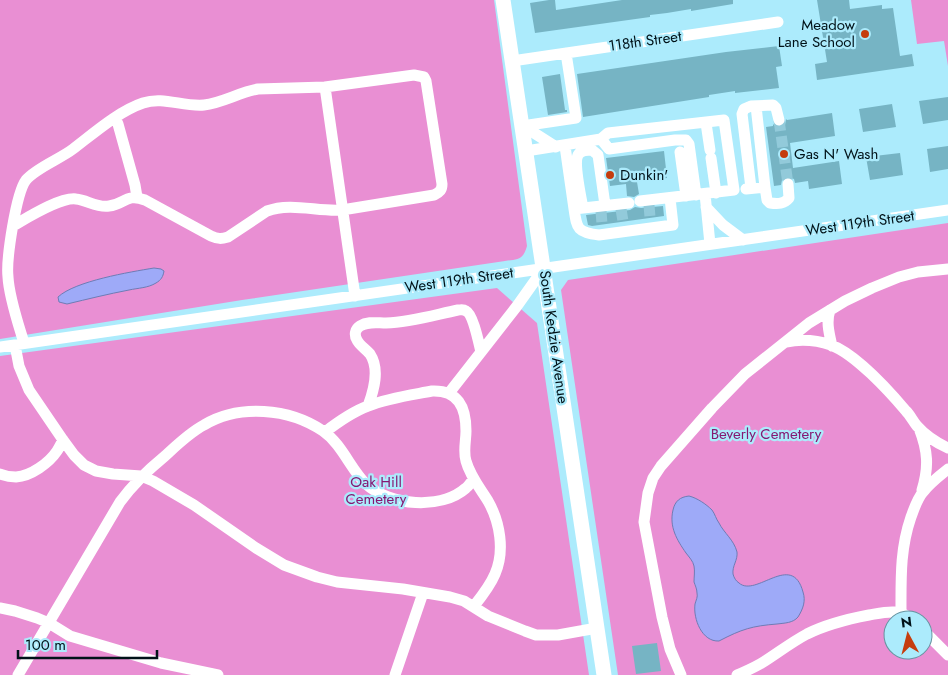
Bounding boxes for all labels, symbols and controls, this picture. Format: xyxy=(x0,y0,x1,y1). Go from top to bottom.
place label: Meadow Lane School xyxy=(778,14,856,53)
street label: 118th Street xyxy=(607,25,683,57)
marker: Meadow Lane School xyxy=(859,28,871,40)
place label: Gas N' Wash xyxy=(794,143,878,165)
marker: Gas N' Wash xyxy=(778,148,790,160)
place label: Dunkin' xyxy=(620,164,668,186)
marker: Dunkin' xyxy=(604,169,616,181)
street label: West 119th Street xyxy=(804,204,916,242)
street label: West 119th Street xyxy=(403,261,515,299)
street label: South Kedzie Avenue xyxy=(534,269,574,405)
park label: Beverly Cemetery xyxy=(711,423,822,445)
park label: Oak Hill Cemetery xyxy=(346,471,407,510)
north arrow xyxy=(883,610,933,660)
text: N xyxy=(900,611,913,633)
scale bar xyxy=(18,628,156,660)
text: 100 m xyxy=(25,634,66,656)

